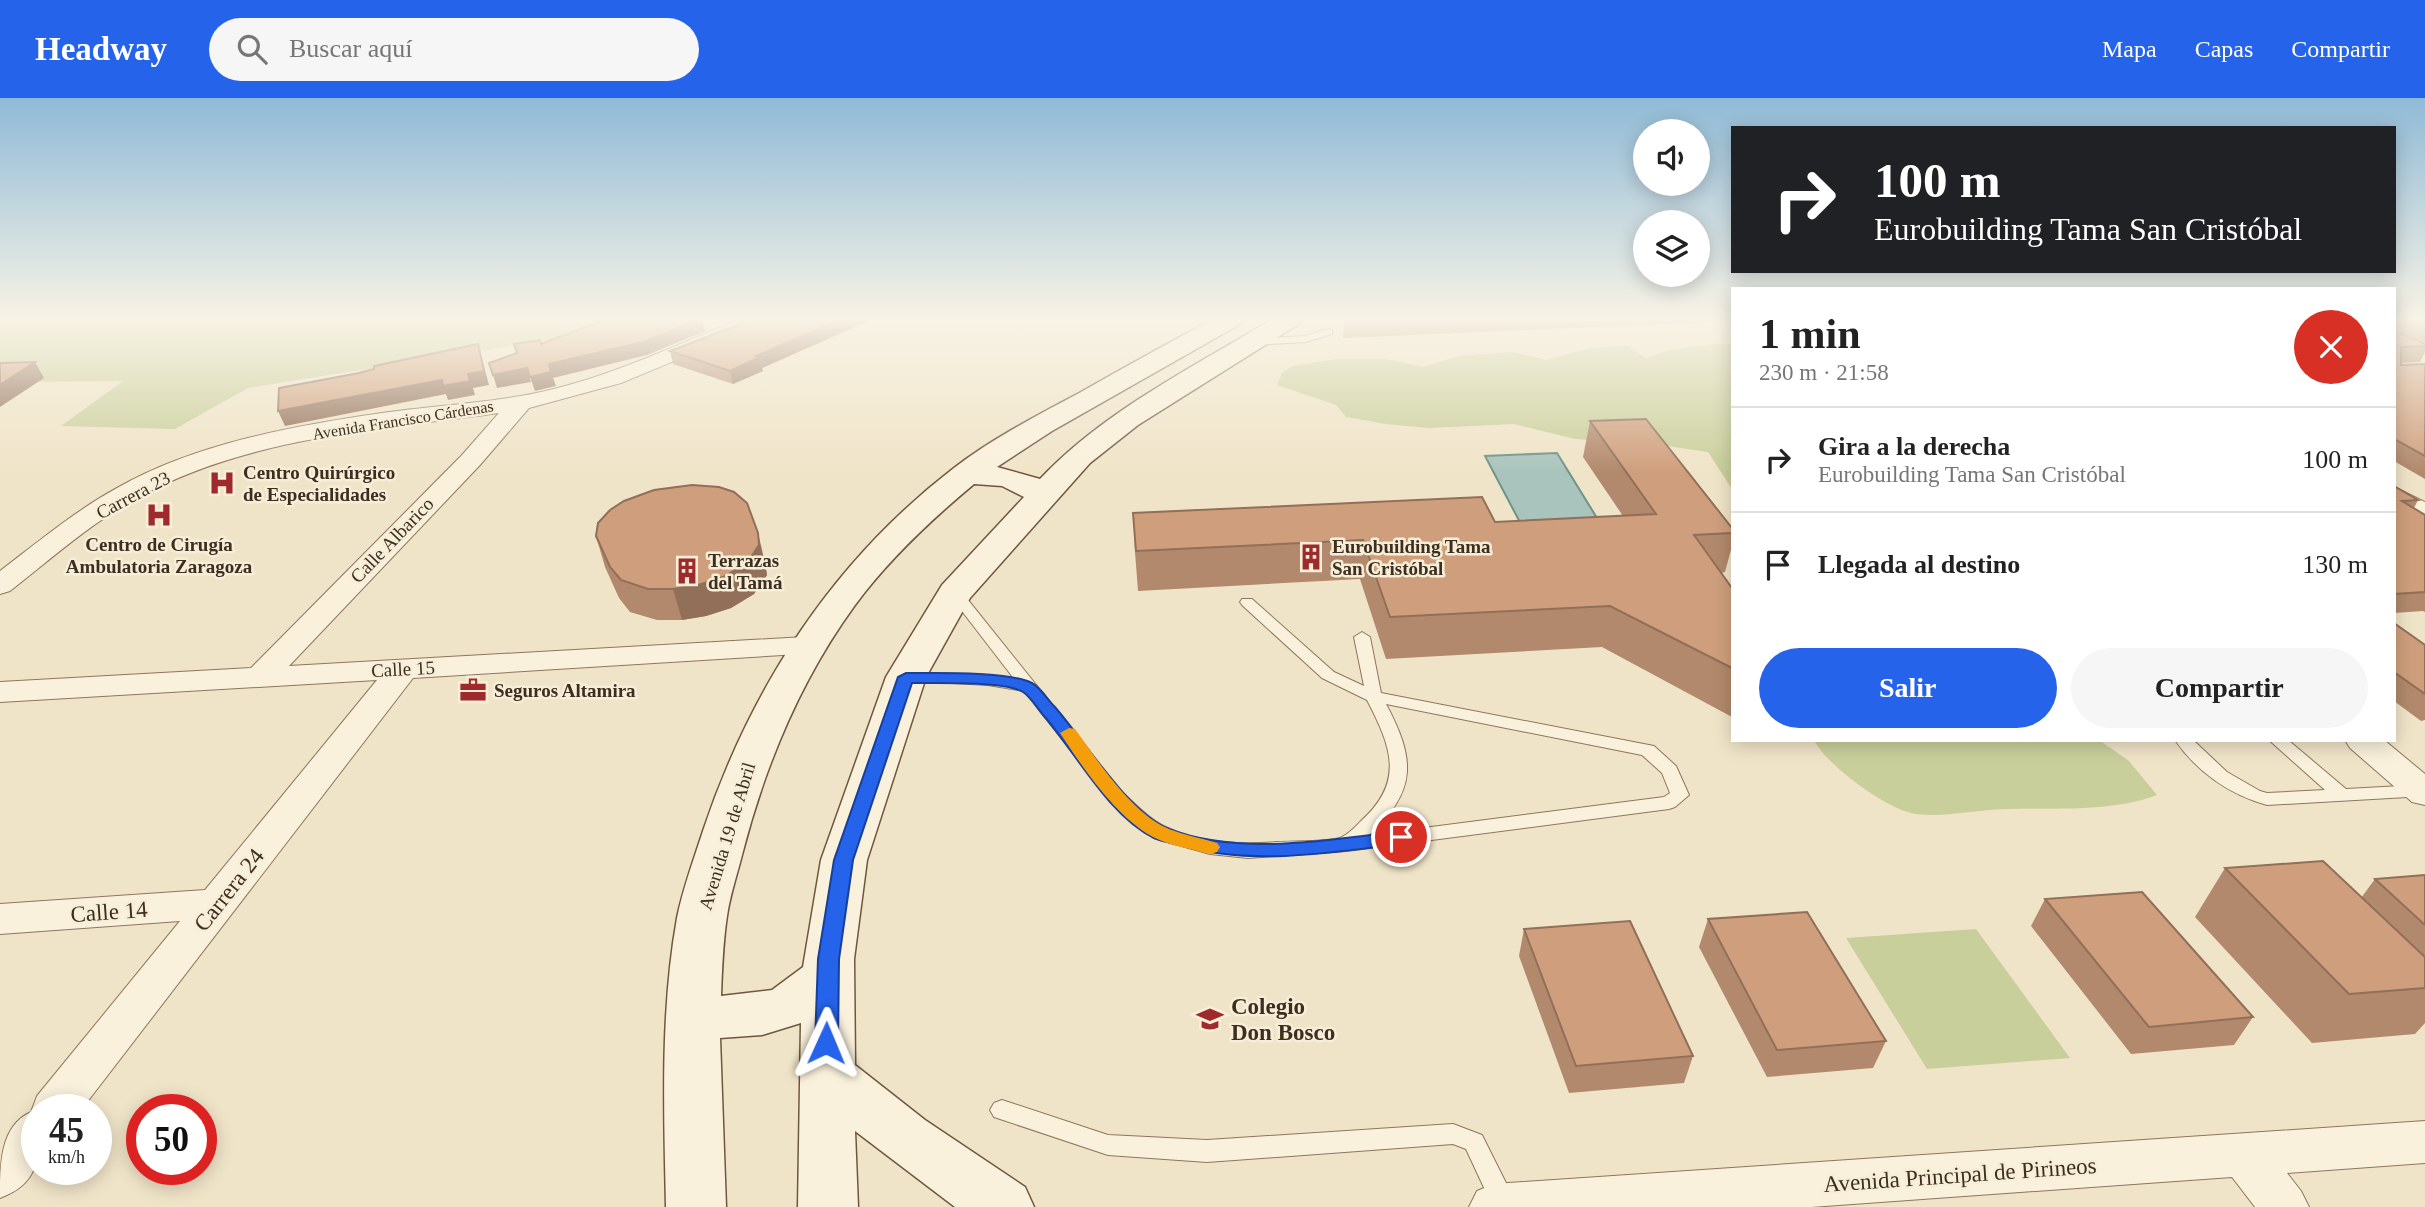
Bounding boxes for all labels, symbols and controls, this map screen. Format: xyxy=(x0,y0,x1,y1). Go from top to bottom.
search box xyxy=(209,18,699,81)
icon: search xyxy=(233,30,271,68)
text: Headway xyxy=(35,31,167,67)
text: Buscar aquí xyxy=(289,34,412,63)
text: Mapa xyxy=(2102,36,2157,62)
text: Capas xyxy=(2195,36,2253,62)
text: Compartir xyxy=(2291,36,2390,62)
map controls xyxy=(1633,119,1710,287)
button: sound xyxy=(1633,119,1710,196)
text: 100 m xyxy=(1874,153,2001,208)
icon: right xyxy=(1759,154,1850,245)
button: layers xyxy=(1633,210,1710,287)
text: Eurobuilding Tama San Cristóbal xyxy=(1874,211,2302,247)
button: close xyxy=(2294,310,2368,384)
text: 1 min xyxy=(1759,311,1861,357)
text: 230 m · 21:58 xyxy=(1759,360,1889,385)
street label: Avenida Francisco Cárdenas xyxy=(311,397,495,443)
text: Gira a la derecha xyxy=(1818,432,2010,461)
icon: right xyxy=(1759,441,1797,479)
text: 100 m xyxy=(2302,445,2368,474)
place label: Centro Quirúrgico de Especialidades xyxy=(243,462,395,505)
text: Eurobuilding Tama San Cristóbal xyxy=(1818,462,2126,487)
street label: Carrera 23 xyxy=(92,467,174,523)
hospital icon: Centro Quirúrgico de Especialidades xyxy=(207,468,237,498)
street label: Calle Albarico xyxy=(346,493,438,587)
hospital icon: Centro de Cirugía Ambulatoria Zaragoza xyxy=(144,500,174,530)
place label: Centro de Cirugía Ambulatoria Zaragoza xyxy=(66,534,253,577)
place label: Eurobuilding Tama San Cristóbal xyxy=(1332,536,1491,579)
building icon: Eurobuilding Tama San Cristóbal xyxy=(1296,542,1326,572)
icon: arrive xyxy=(1759,546,1797,584)
place label: Terrazas del Tamá xyxy=(708,550,783,593)
text: Llegada al destino xyxy=(1818,550,2020,579)
text: 130 m xyxy=(2302,550,2368,579)
building icon: Terrazas del Tamá xyxy=(672,556,702,586)
button: Salir xyxy=(1759,648,2057,728)
button: Compartir xyxy=(2071,648,2368,728)
street label: Calle 15 xyxy=(371,657,435,681)
office icon: Seguros Altamira xyxy=(458,675,488,705)
place label: Seguros Altamira xyxy=(494,680,636,701)
street label: Avenida 19 de Abril xyxy=(695,760,759,912)
pin xyxy=(1371,807,1431,867)
icon: arrive xyxy=(1382,818,1420,856)
street label: Carrera 24 xyxy=(189,843,269,936)
street label: Calle 14 xyxy=(70,897,149,927)
place label: Colegio Don Bosco xyxy=(1231,994,1335,1045)
school or university icon: Colegio Don Bosco xyxy=(1195,1004,1225,1034)
position arrow xyxy=(789,1006,863,1080)
speed limit sign: 50 xyxy=(126,1094,217,1185)
text: 45 xyxy=(49,1111,84,1150)
text: km/h xyxy=(48,1147,85,1167)
street label: Avenida Principal de Pirineos xyxy=(1823,1153,2097,1197)

